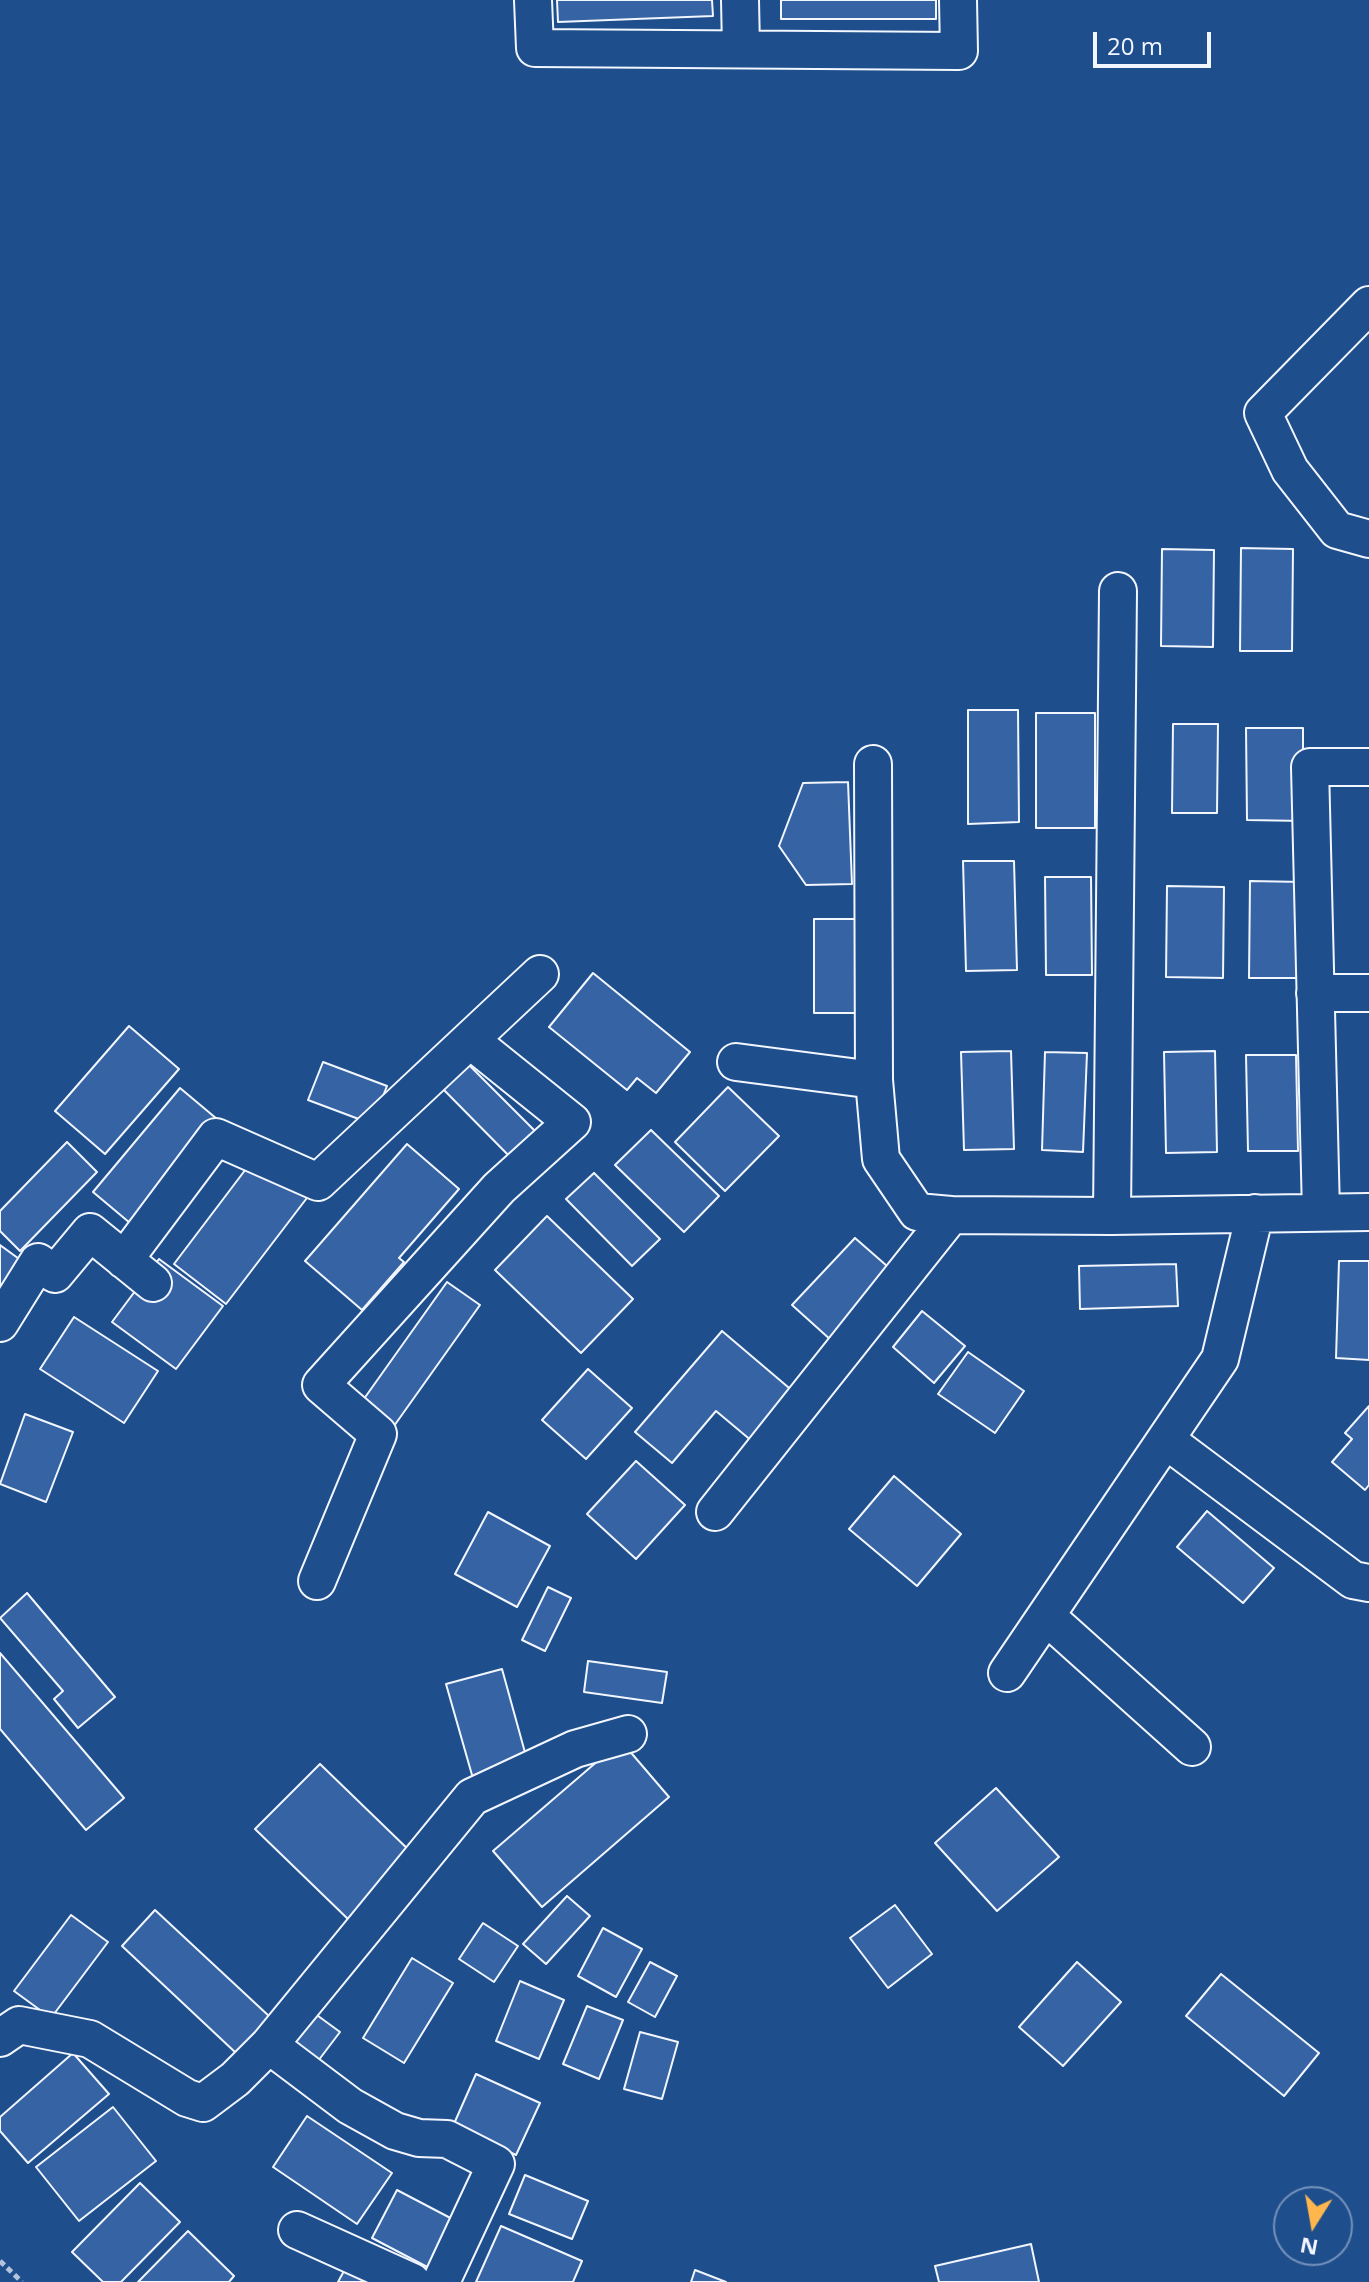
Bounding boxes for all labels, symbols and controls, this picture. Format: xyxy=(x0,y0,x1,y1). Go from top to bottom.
scale bar xyxy=(1097,16,1215,66)
text: 20 m xyxy=(1107,29,1163,62)
north arrow xyxy=(1273,2186,1353,2266)
text: N xyxy=(1297,2231,1320,2264)

